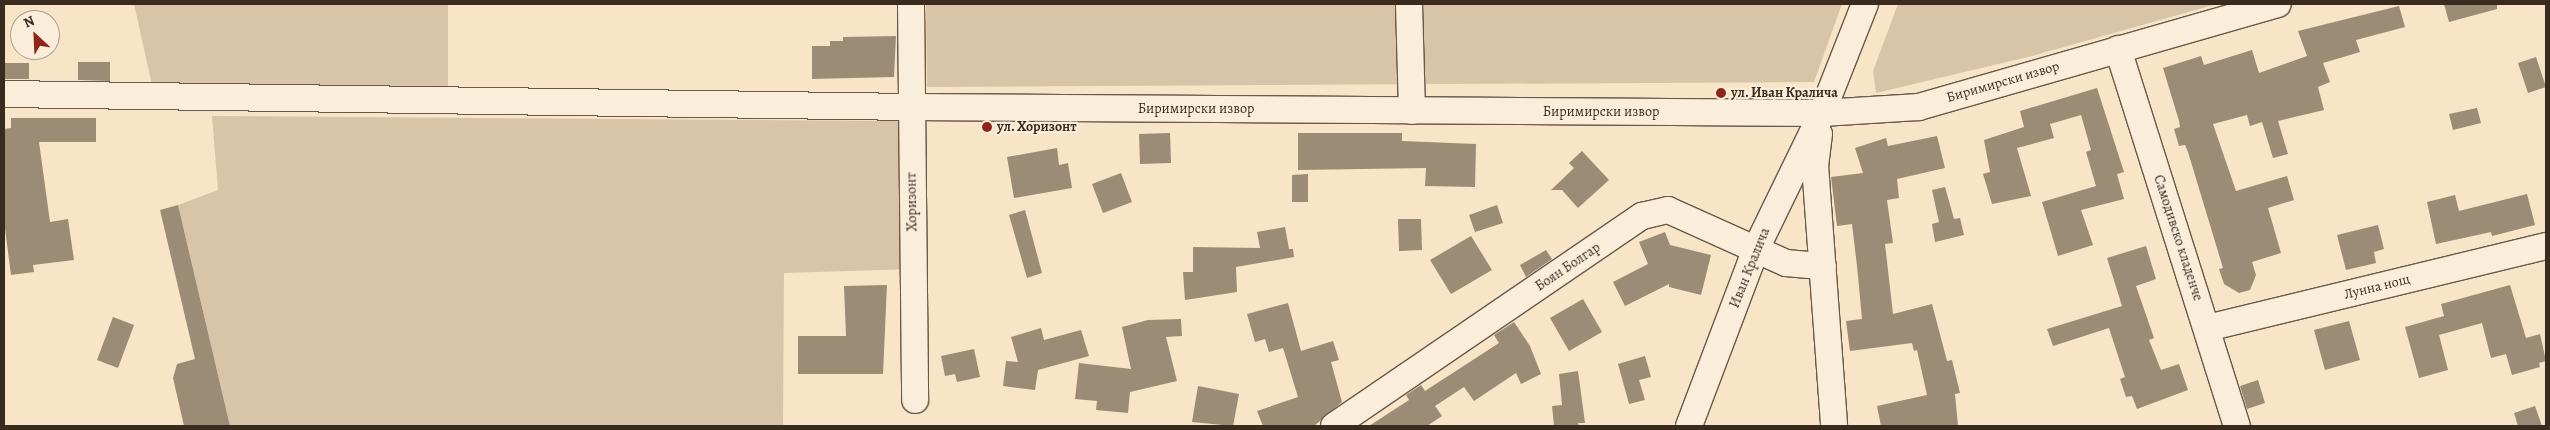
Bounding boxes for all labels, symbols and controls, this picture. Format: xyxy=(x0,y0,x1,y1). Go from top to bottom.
north arrow xyxy=(10,10,60,60)
text: N xyxy=(20,11,38,33)
street label: Биримирски извор xyxy=(1945,58,2061,106)
place label: ул. Иван Кралича xyxy=(1731,85,1838,101)
marker: ул. Иван Кралича xyxy=(1715,87,1727,99)
street label: Биримирски извор xyxy=(1138,101,1254,117)
street label: Биримирски извор xyxy=(1543,104,1659,120)
place label: ул. Хоризонт xyxy=(997,119,1077,135)
marker: ул. Хоризонт xyxy=(981,121,993,133)
street label: Хоризонт xyxy=(903,172,921,232)
street label: Самодивско кладенче xyxy=(2150,173,2206,303)
street label: Иван Кралича xyxy=(1726,225,1774,311)
street label: Боян Болгар xyxy=(1532,239,1604,295)
street label: Лунна нощ xyxy=(2342,271,2412,303)

